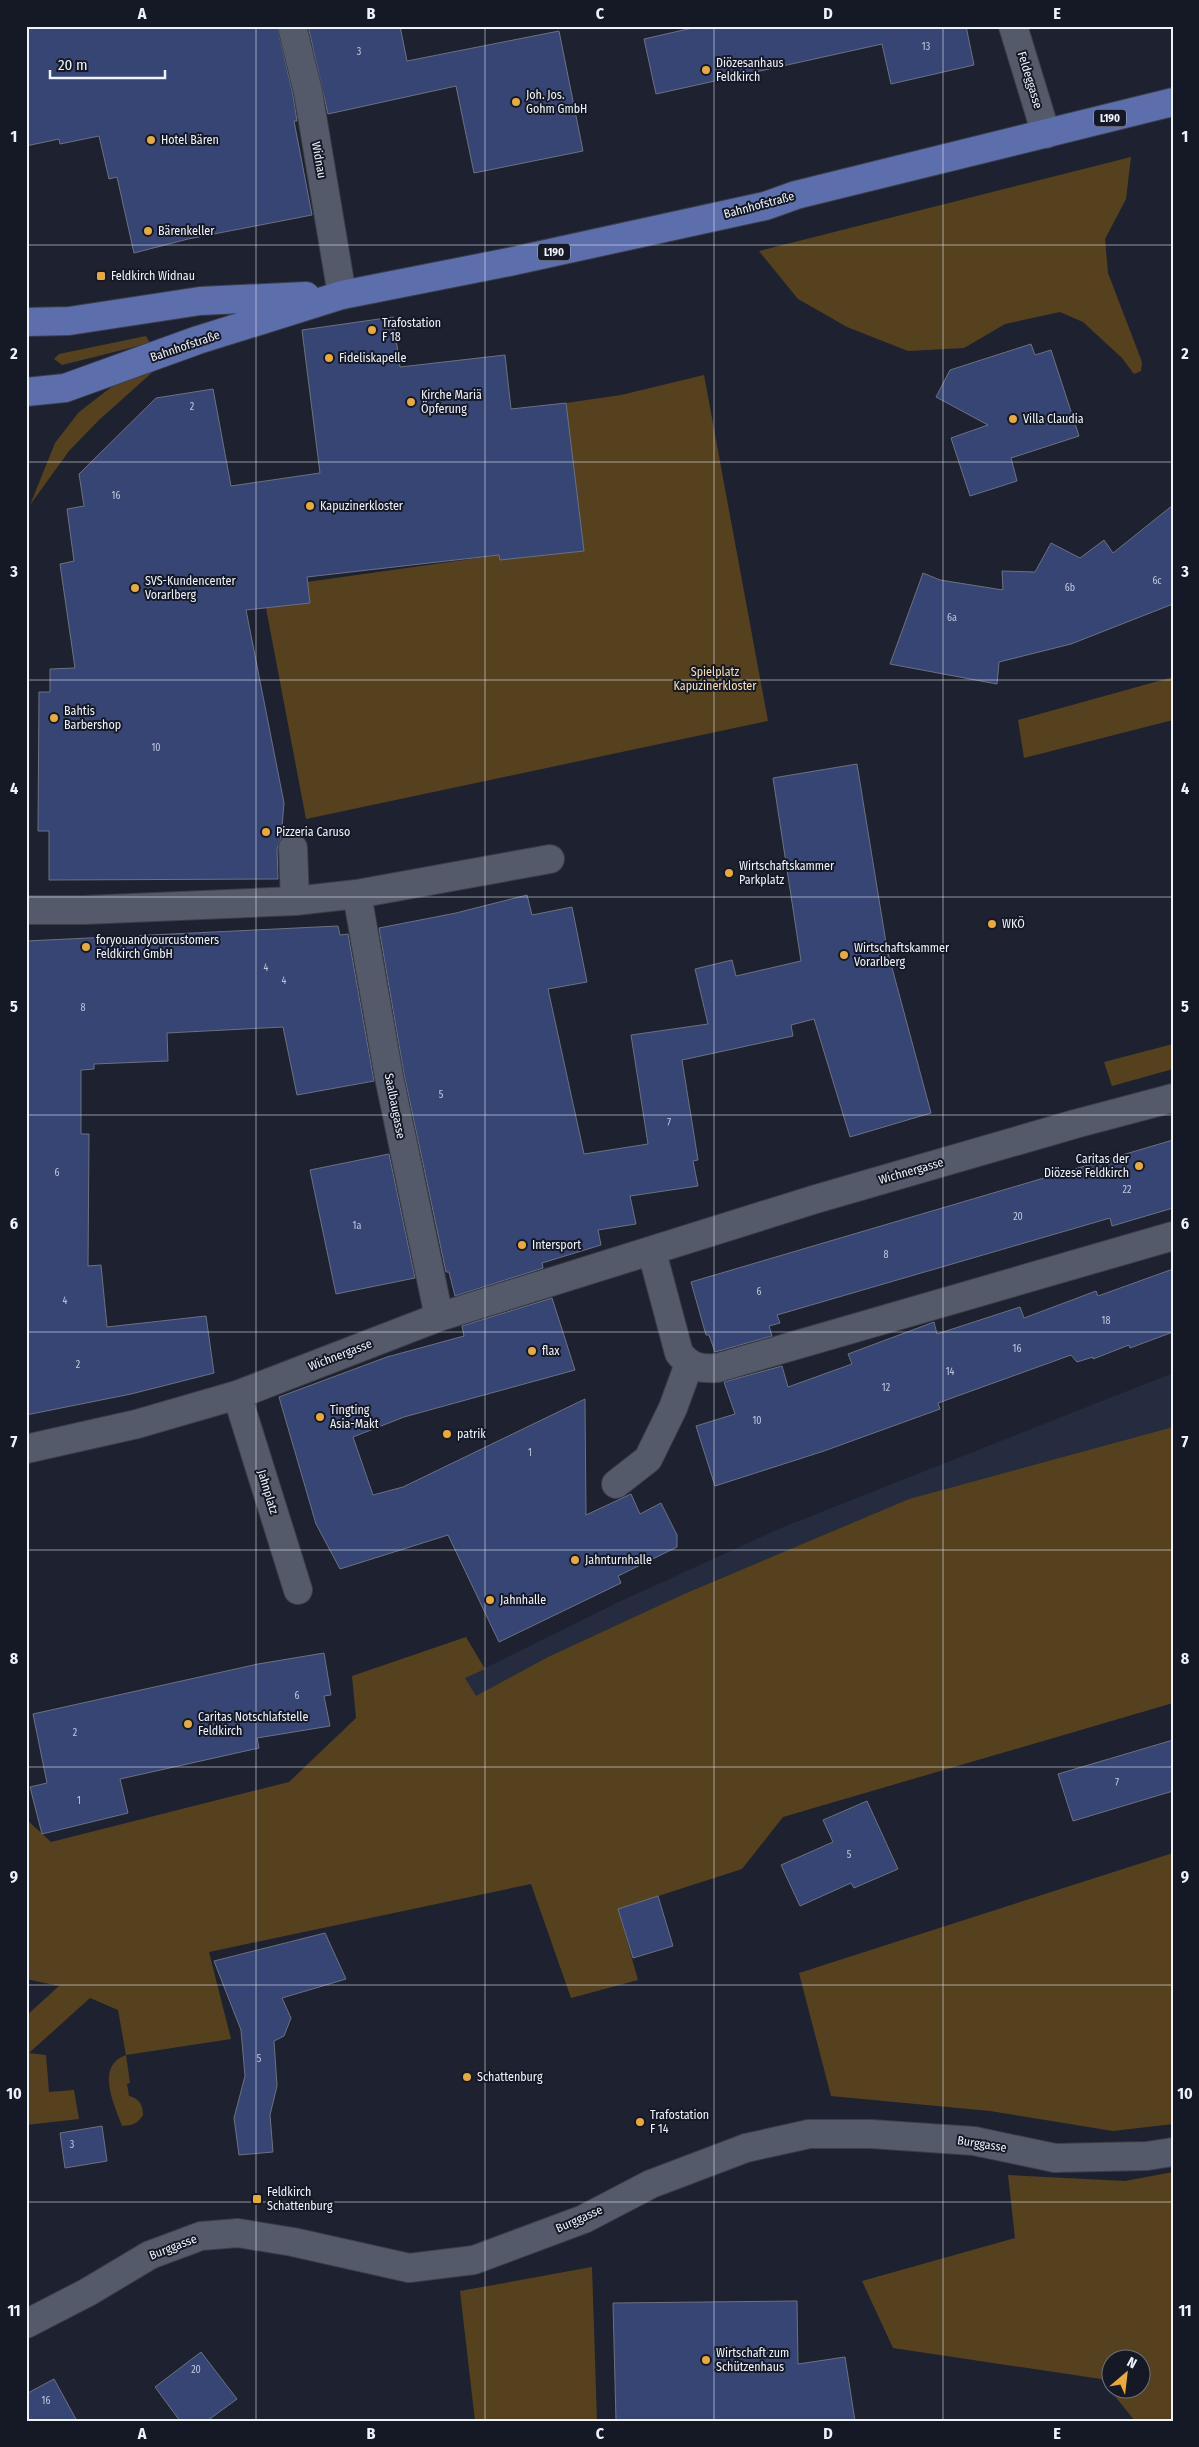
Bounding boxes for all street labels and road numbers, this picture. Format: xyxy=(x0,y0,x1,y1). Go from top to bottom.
street label: Feldeggasse xyxy=(1015,50,1045,110)
road number: L190 xyxy=(1094,110,1126,126)
street label: Widnau xyxy=(309,141,329,179)
street label: Bahnhofstraße xyxy=(722,189,796,221)
road number: L190 xyxy=(538,243,570,260)
street label: Bahnhofstraße xyxy=(148,328,222,364)
street label: Saalbaugasse xyxy=(382,1072,408,1140)
street label: Wichnergasse xyxy=(877,1155,945,1187)
street label: Wichnergasse xyxy=(306,1336,374,1374)
street label: Jahnplatz xyxy=(255,1468,281,1516)
street label: Burggasse xyxy=(956,2133,1008,2155)
street label: Burggasse xyxy=(553,2202,605,2236)
street label: Burggasse xyxy=(147,2232,199,2262)

